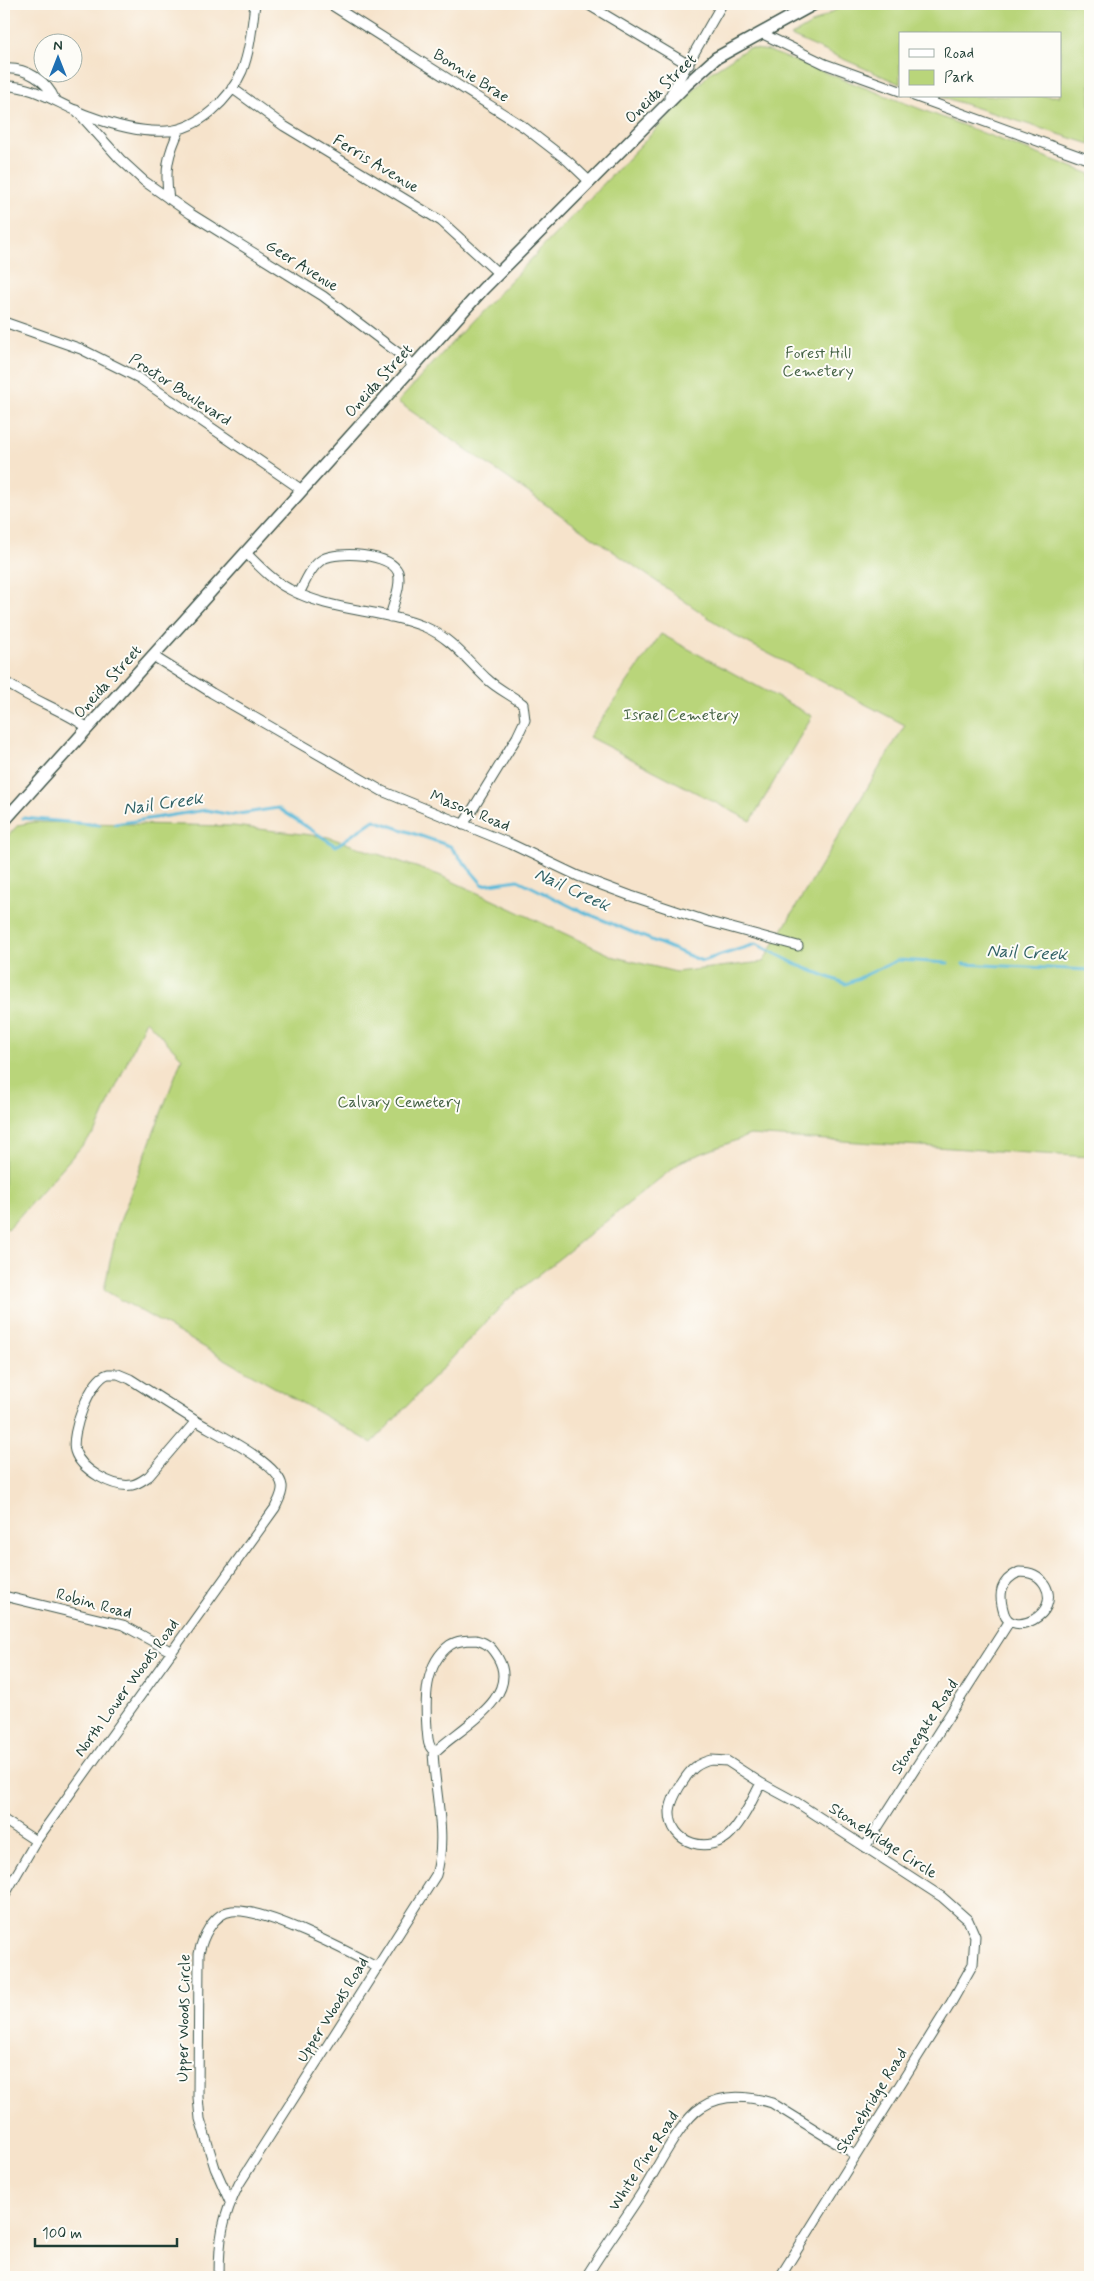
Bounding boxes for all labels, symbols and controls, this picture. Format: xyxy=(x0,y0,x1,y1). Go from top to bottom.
north arrow xyxy=(32,32,82,82)
legend xyxy=(899,32,1062,98)
text: N xyxy=(53,37,63,55)
street label: Bonnie Brae xyxy=(429,44,513,108)
text: Road xyxy=(944,44,974,64)
street label: Oneida Street xyxy=(620,49,702,129)
text: Park xyxy=(944,68,974,88)
street label: Ferris Avenue xyxy=(329,130,423,198)
street label: Geer Avenue xyxy=(261,235,343,297)
street label: Oneida Street xyxy=(340,340,418,422)
park label: Forest Hill Cemetery xyxy=(782,343,854,382)
street label: Proctor Boulevard xyxy=(125,349,235,431)
street label: Oneida Street xyxy=(69,641,147,723)
park label: Israel Cemetery xyxy=(623,705,739,726)
street label: Mason Road xyxy=(427,785,513,837)
water label: Nail Creek xyxy=(121,786,205,821)
water label: Nail Creek xyxy=(530,862,614,918)
water label: Nail Creek xyxy=(986,939,1069,967)
park label: Calvary Cemetery xyxy=(337,1092,461,1113)
street label: Robin Road xyxy=(54,1584,134,1624)
street label: North Lower Woods Road xyxy=(70,1615,184,1761)
street label: Stonegate Road xyxy=(886,1675,964,1779)
street label: Stonebridge Circle xyxy=(825,1798,942,1884)
street label: Upper Woods Road xyxy=(292,1953,374,2067)
street label: Upper Woods Circle xyxy=(172,1954,196,2082)
street label: Stonebridge Road xyxy=(831,2045,913,2157)
street label: White Pine Road xyxy=(604,2107,684,2215)
scale bar xyxy=(35,2216,178,2248)
text: 100 m xyxy=(42,2224,82,2244)

